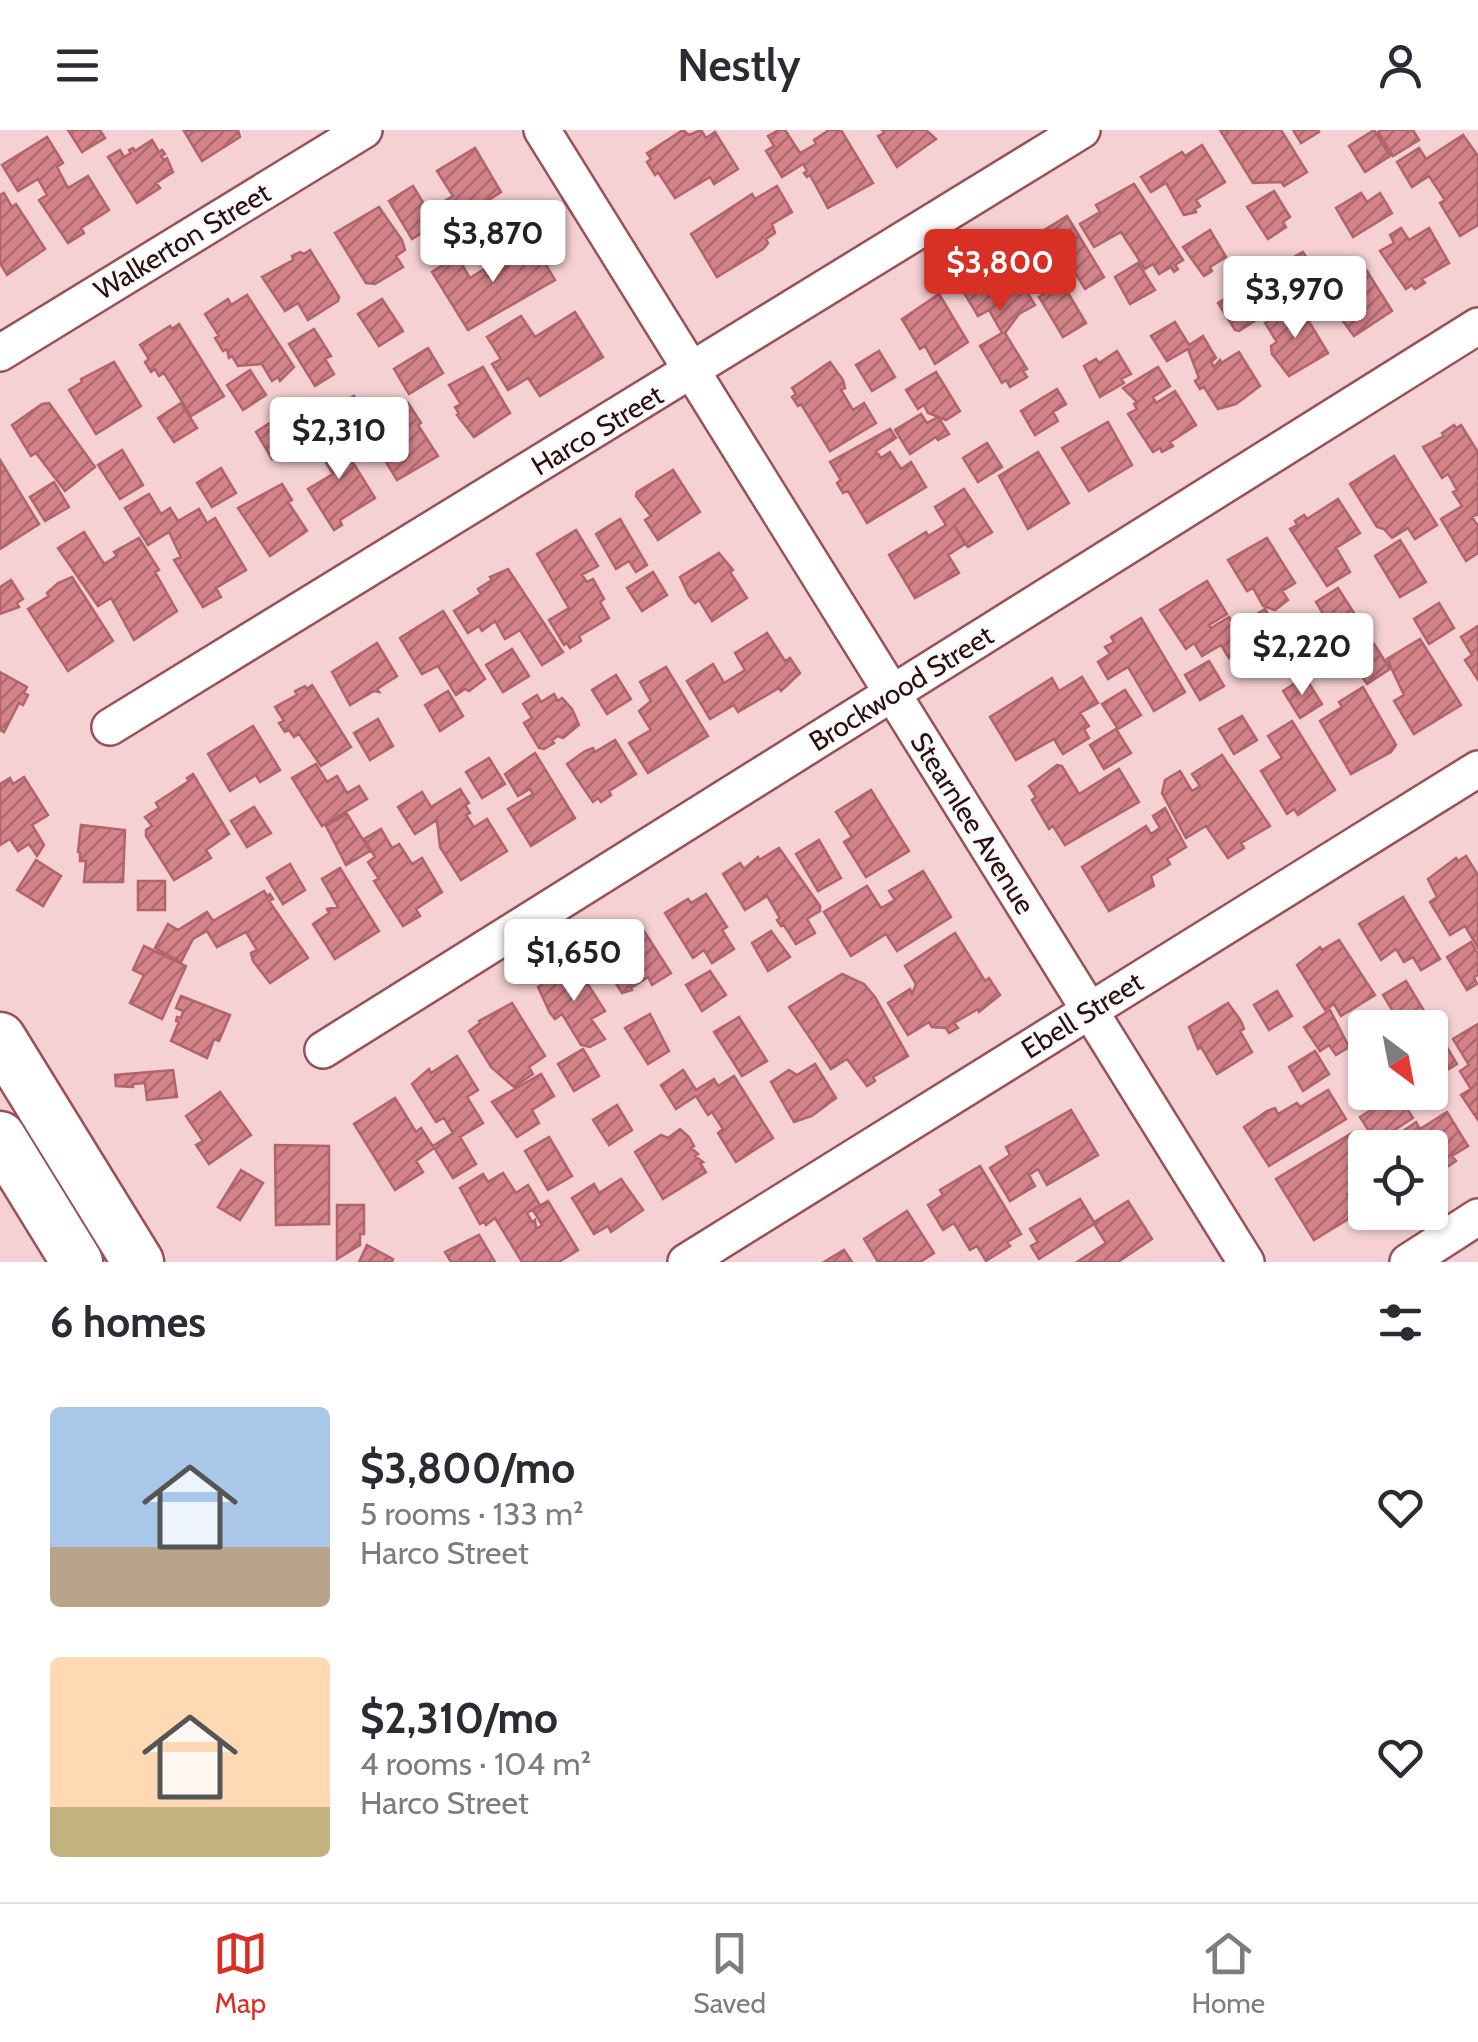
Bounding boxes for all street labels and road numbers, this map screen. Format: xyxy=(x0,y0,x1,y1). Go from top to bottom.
street label: Walkerton Street xyxy=(88,175,276,307)
street label: Harco Street xyxy=(525,377,669,483)
street label: Brockwood Street xyxy=(803,618,999,758)
street label: Stearnlee Avenue xyxy=(904,726,1042,920)
street label: Ebell Street xyxy=(1015,964,1149,1066)

